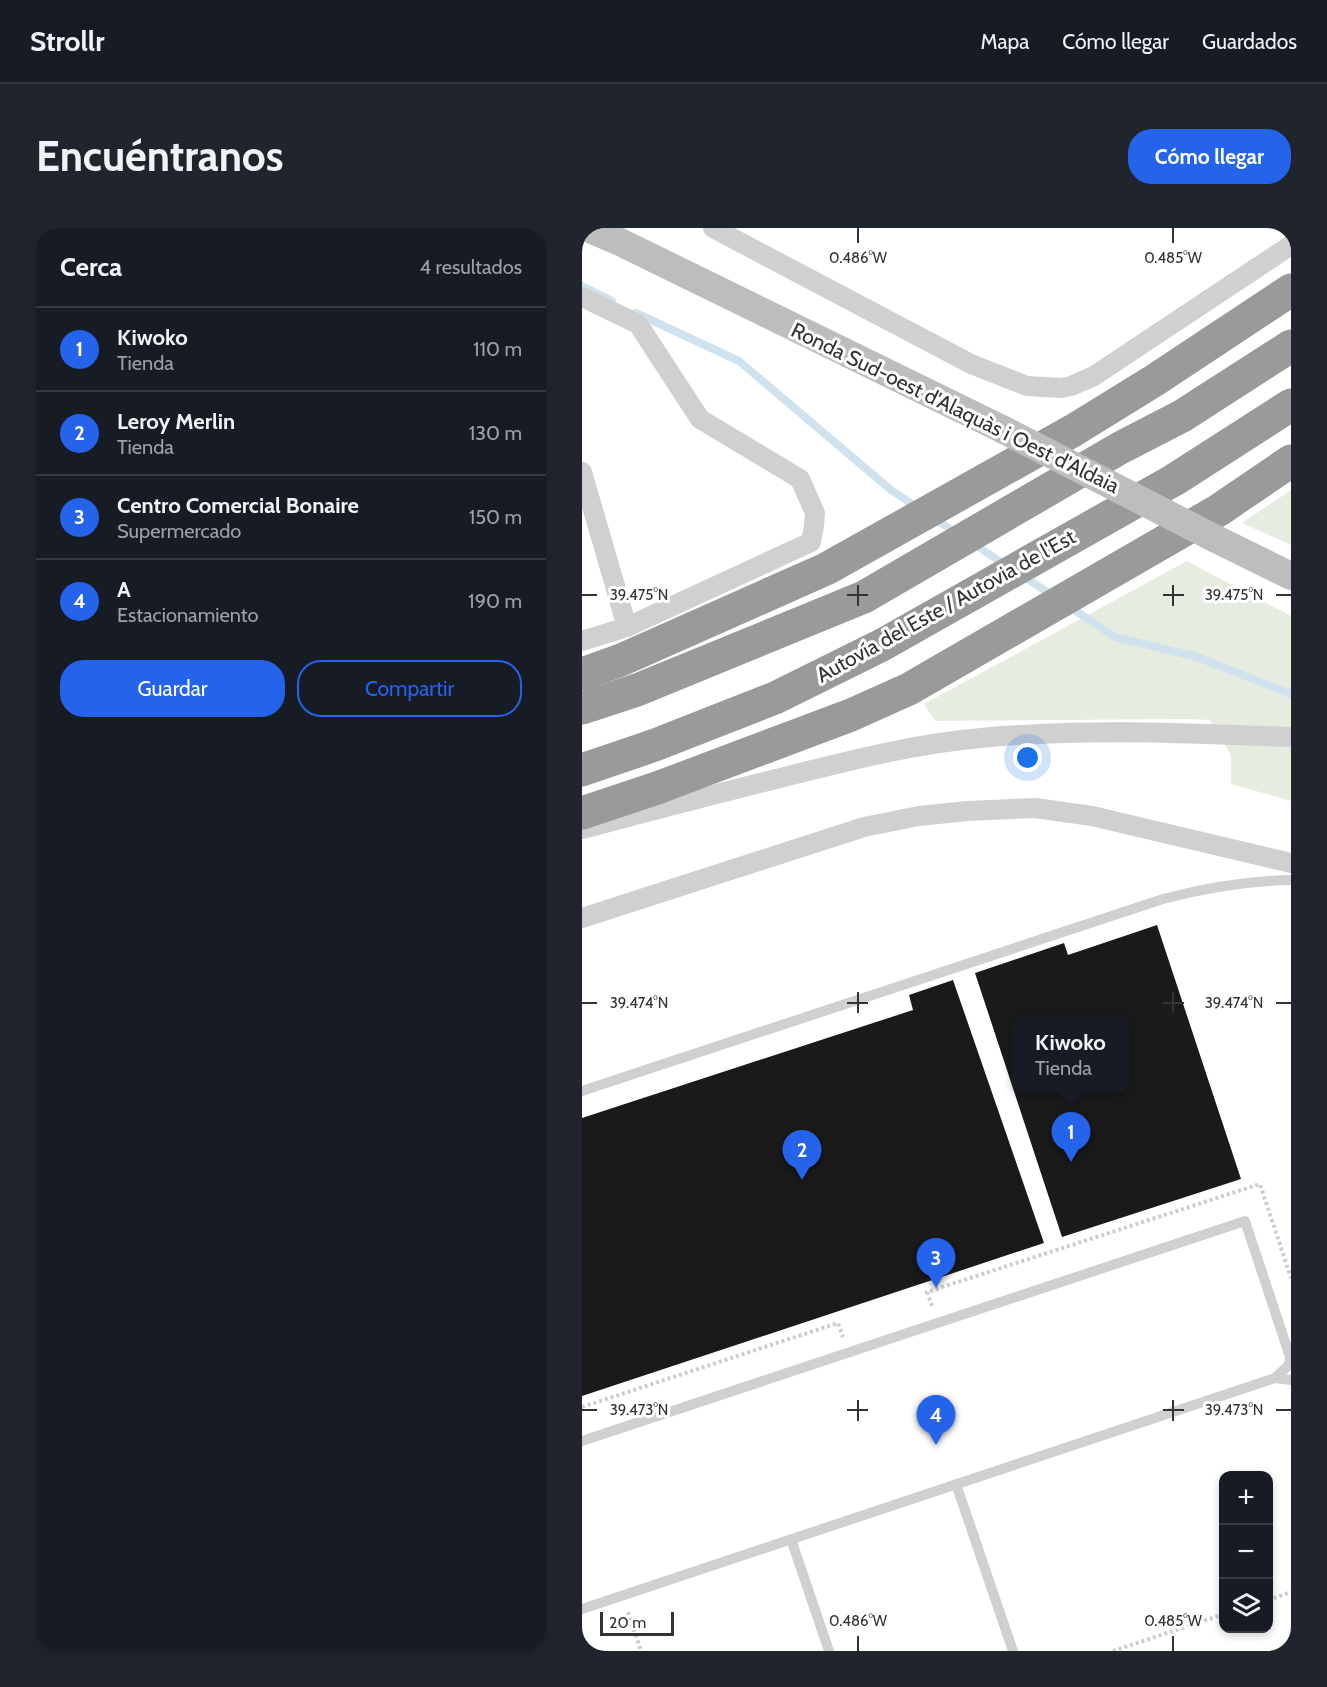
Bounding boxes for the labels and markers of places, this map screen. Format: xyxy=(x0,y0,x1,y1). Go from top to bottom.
pin: 1 xyxy=(1052,1112,1090,1162)
pin: 2 xyxy=(782,1130,822,1180)
pin: 3 xyxy=(916,1238,956,1288)
pin: 4 xyxy=(916,1396,956,1445)

